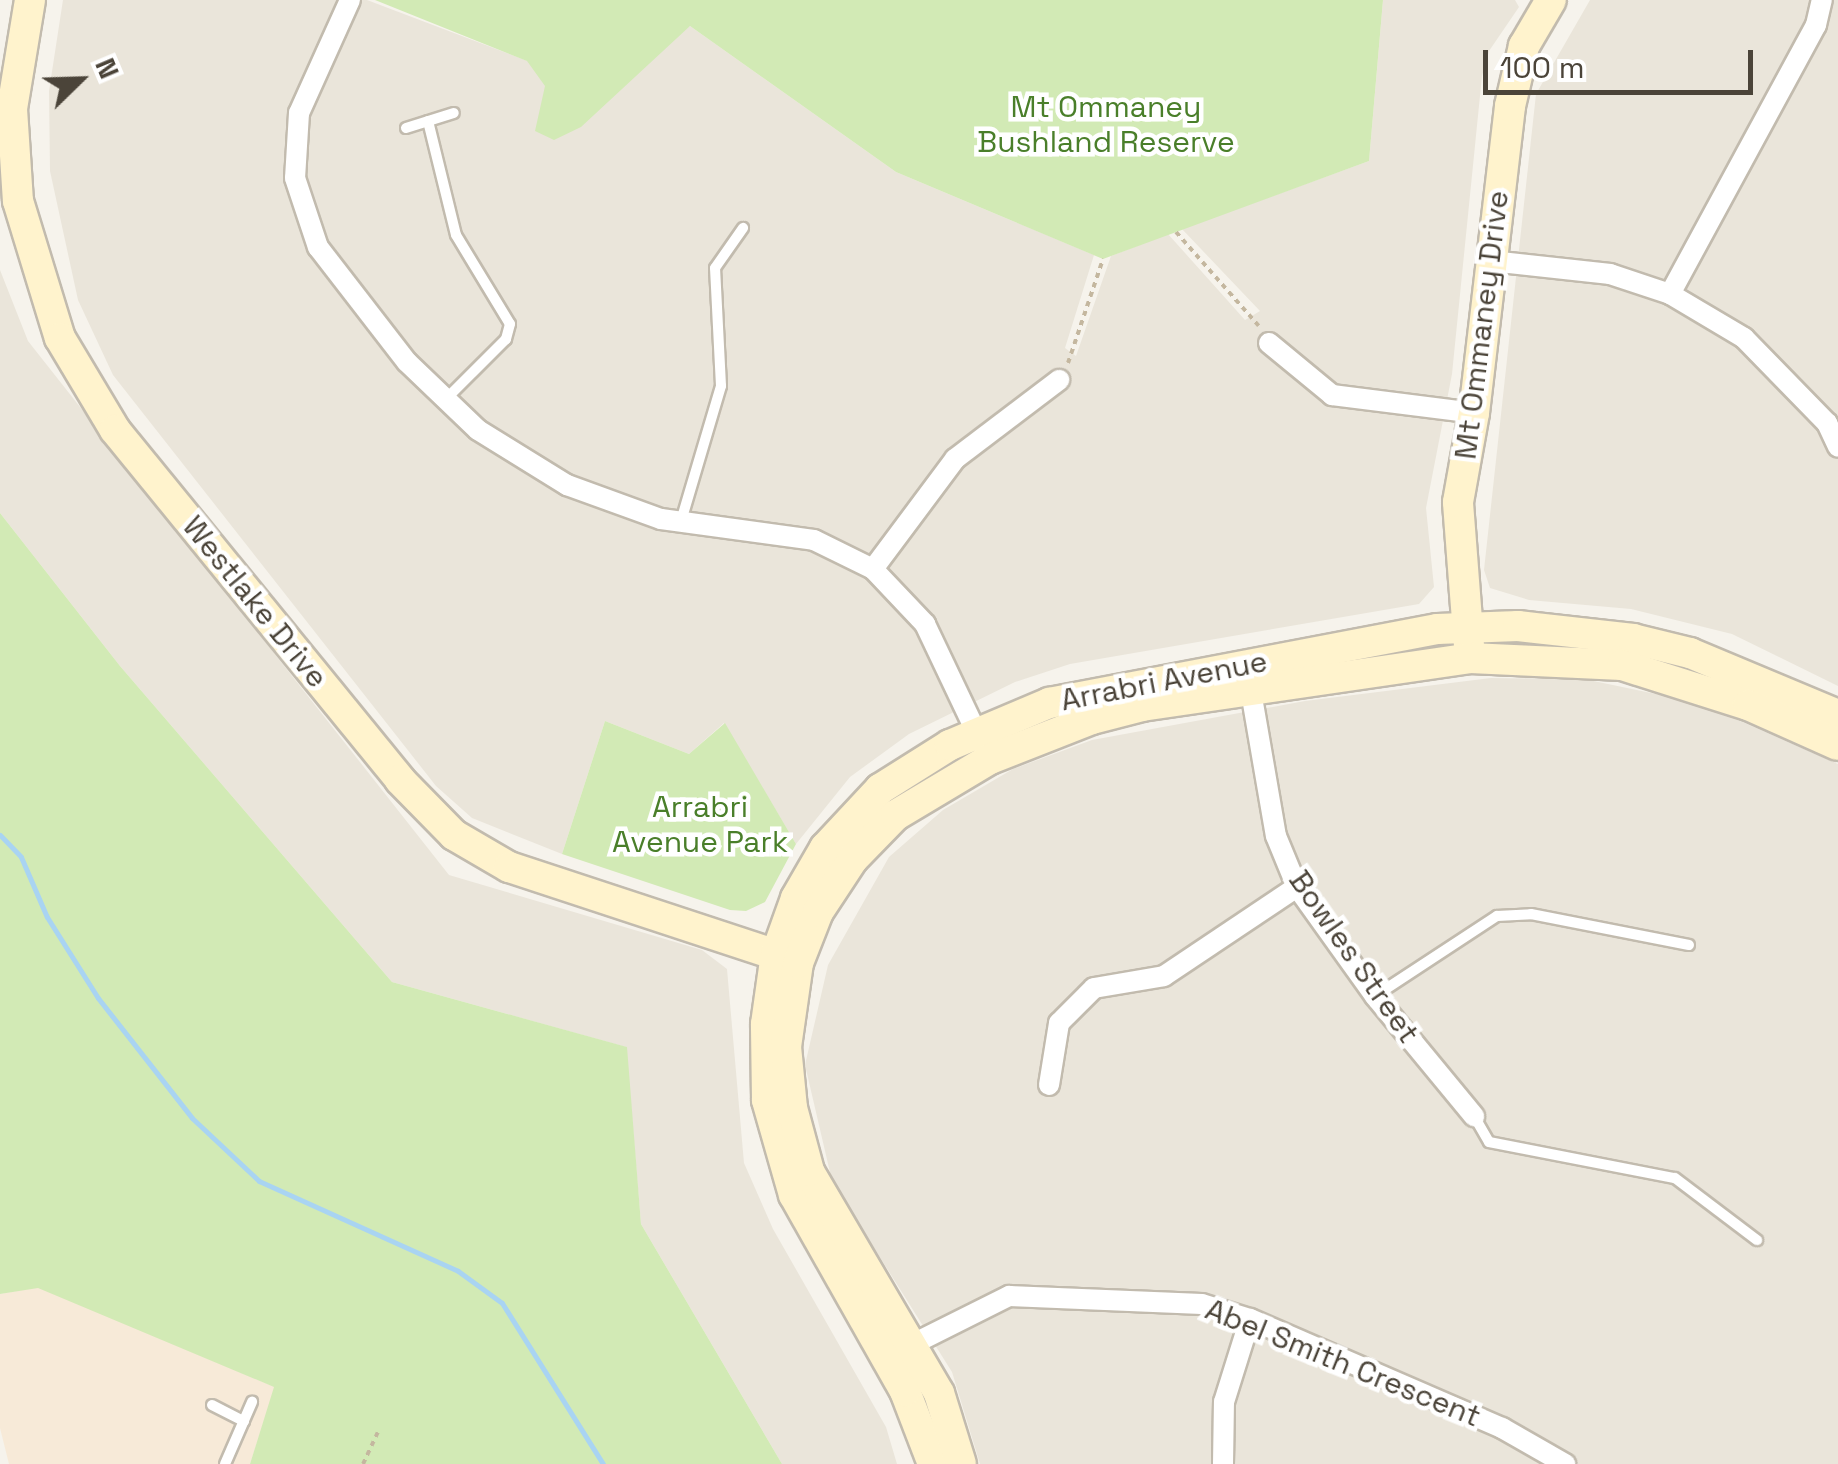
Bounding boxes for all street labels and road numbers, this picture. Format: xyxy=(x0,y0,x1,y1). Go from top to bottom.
street label: Mt Ommaney Drive xyxy=(1448,189,1516,461)
street label: Westlake Drive xyxy=(175,509,335,695)
street label: Arrabri Avenue xyxy=(1058,643,1270,719)
street label: Bowles Street xyxy=(1281,864,1427,1050)
street label: Abel Smith Crescent xyxy=(1200,1291,1486,1435)

